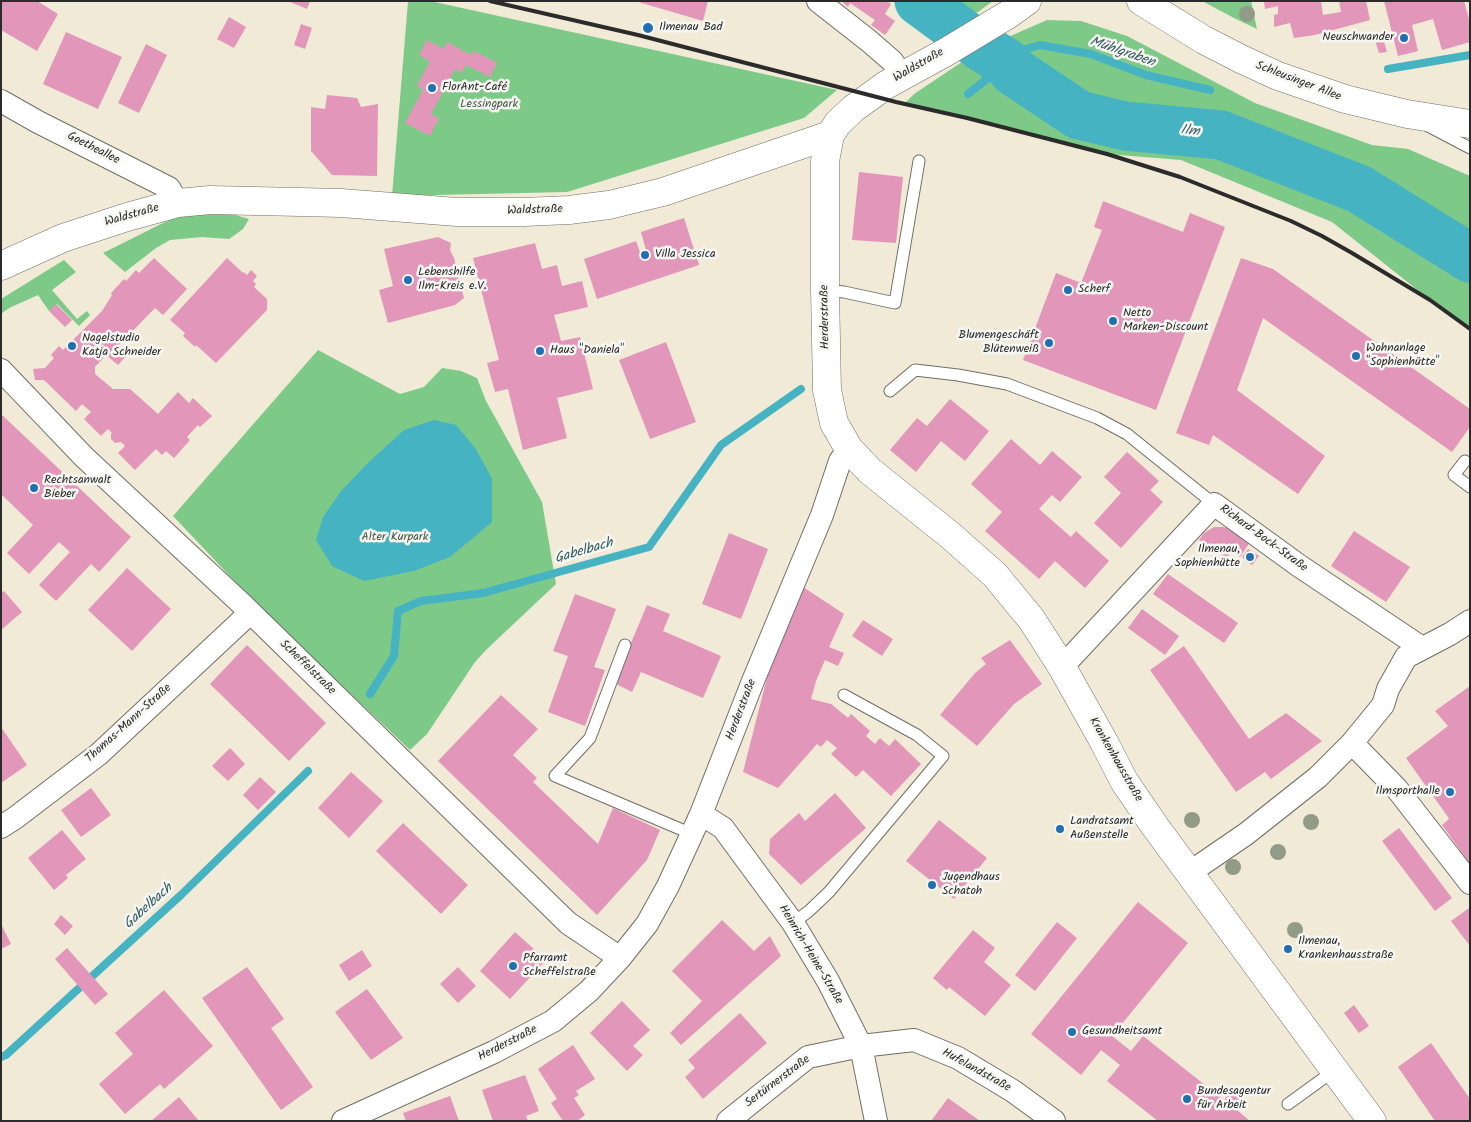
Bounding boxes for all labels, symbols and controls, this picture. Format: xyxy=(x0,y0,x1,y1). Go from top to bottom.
marker: Ilmenau Bad xyxy=(641,21,655,35)
place label: Ilmenau Bad xyxy=(659,21,722,35)
place label: Neuschwander xyxy=(1322,31,1394,45)
marker: Neuschwander xyxy=(1398,32,1410,44)
water label: Mühlgraben xyxy=(1087,34,1157,72)
street label: Waldstraße xyxy=(891,46,947,86)
street label: Schleusinger Allee xyxy=(1253,59,1343,105)
place label: FlorAnt-Café xyxy=(442,81,507,95)
marker: FlorAnt-Café xyxy=(426,82,438,94)
park label: Lessingpark xyxy=(460,98,518,112)
water label: Ilm xyxy=(1180,123,1200,141)
street label: Goetheallee xyxy=(64,130,122,168)
street label: Waldstraße xyxy=(103,201,161,231)
street label: Waldstraße xyxy=(507,203,563,219)
place label: Villa Jessica xyxy=(655,248,716,262)
marker: Villa Jessica xyxy=(639,249,651,261)
place label: Lebenshilfe Ilm-Kreis e.V. xyxy=(418,266,486,294)
marker: Lebenshilfe Ilm-Kreis e.V. xyxy=(402,274,414,286)
place label: Scherf xyxy=(1078,283,1110,297)
marker: Scherf xyxy=(1062,284,1074,296)
street label: Herderstraße xyxy=(818,285,834,349)
place label: Netto Marken-Discount xyxy=(1123,307,1208,335)
marker: Netto Marken-Discount xyxy=(1107,315,1119,327)
place label: Blumengeschäft Blütenweiß xyxy=(958,329,1039,357)
place label: Nagelstudio Katja Schneider xyxy=(82,332,161,360)
marker: Blumengeschäft Blütenweiß xyxy=(1043,337,1055,349)
marker: Nagelstudio Katja Schneider xyxy=(66,340,78,352)
place label: Wohnanlage "Sophienhütte" xyxy=(1366,342,1439,370)
place label: Haus "Daniela" xyxy=(550,344,624,358)
marker: Haus "Daniela" xyxy=(534,345,546,357)
marker: Wohnanlage "Sophienhütte" xyxy=(1350,350,1362,362)
place label: Rechtsanwalt Bieber xyxy=(44,474,111,502)
marker: Rechtsanwalt Bieber xyxy=(28,482,40,494)
street label: Richard-Bock-Straße xyxy=(1216,502,1310,576)
park label: Alter Kurpark xyxy=(362,531,428,545)
water label: Gabelbach xyxy=(553,536,615,568)
place label: Ilmenau, Sophienhütte xyxy=(1175,543,1240,571)
marker: Ilmenau, Sophienhütte xyxy=(1244,551,1256,563)
street label: Scheffelstraße xyxy=(276,638,338,698)
street label: Herderstraße xyxy=(724,677,760,743)
street label: Thomas-Mann-Straße xyxy=(83,682,175,766)
street label: Krankenhausstraße xyxy=(1085,715,1145,805)
place label: Ilmsporthalle xyxy=(1376,785,1440,799)
marker: Ilmsporthalle xyxy=(1444,786,1456,798)
place label: Landratsamt Außenstelle xyxy=(1070,815,1134,843)
marker: Landratsamt Außenstelle xyxy=(1054,823,1066,835)
place label: Jugendhaus Schatoh xyxy=(942,871,1000,899)
marker: Jugendhaus Schatoh xyxy=(926,879,938,891)
water label: Gabelbach xyxy=(121,881,177,933)
street label: Heinrich-Heine-Straße xyxy=(775,903,845,1007)
place label: Ilmenau, Krankenhausstraße xyxy=(1298,935,1393,963)
marker: Ilmenau, Krankenhausstraße xyxy=(1282,943,1294,955)
place label: Pfarramt Scheffelstraße xyxy=(523,952,596,980)
marker: Pfarramt Scheffelstraße xyxy=(507,960,519,972)
street label: Herderstraße xyxy=(476,1023,540,1065)
place label: Gesundheitsamt xyxy=(1082,1025,1162,1039)
marker: Gesundheitsamt xyxy=(1066,1026,1078,1038)
street label: Hufelandstraße xyxy=(939,1046,1013,1096)
street label: Sertürnerstraße xyxy=(743,1053,813,1111)
place label: Bundesagentur für Arbeit xyxy=(1197,1085,1271,1113)
marker: Bundesagentur für Arbeit xyxy=(1181,1093,1193,1105)

